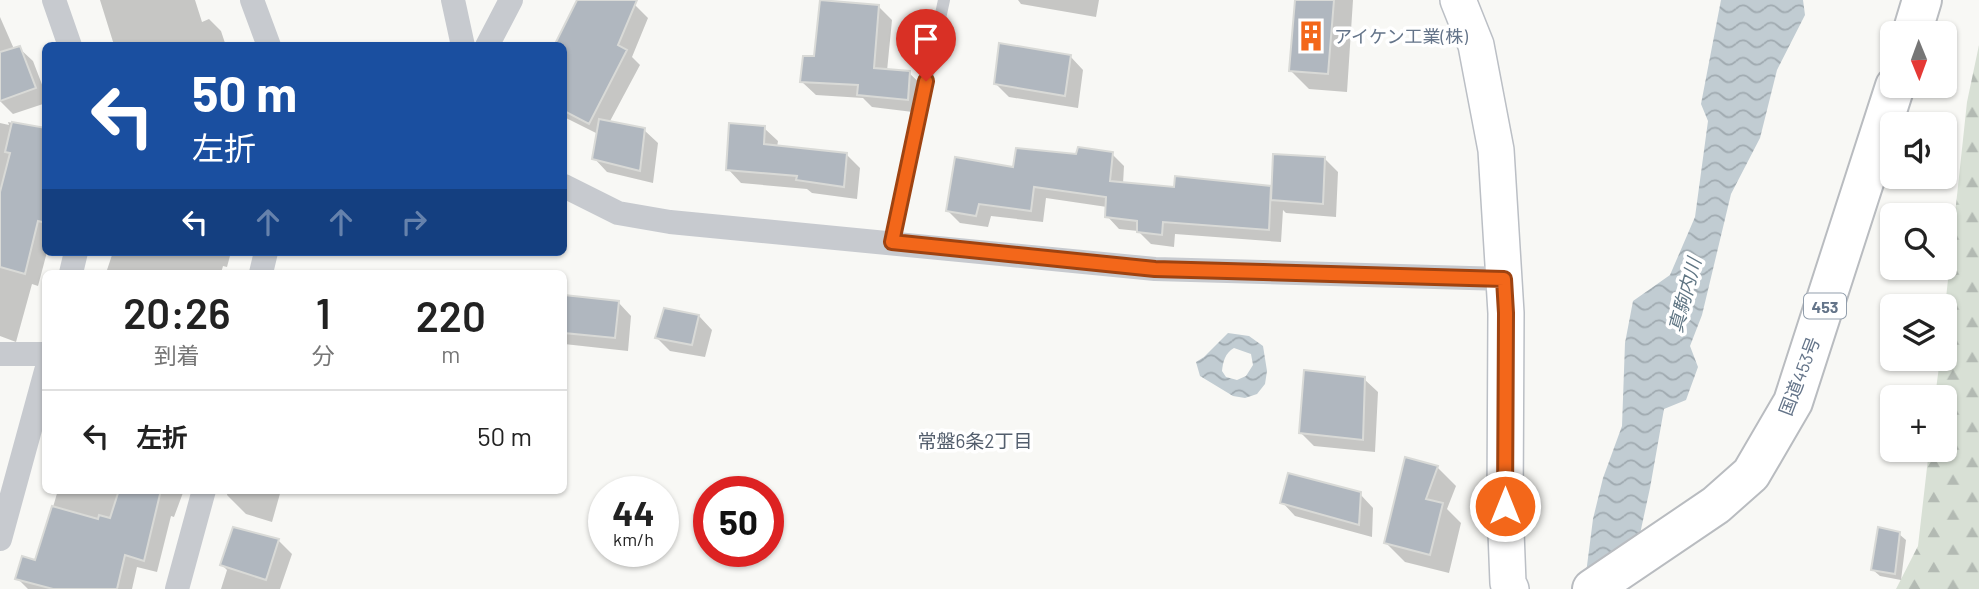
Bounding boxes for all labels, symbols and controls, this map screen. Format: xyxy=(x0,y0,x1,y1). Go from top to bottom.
pin xyxy=(896,9,956,81)
building icon: アイケン工業(株) xyxy=(1294,19,1328,53)
icon: arrive xyxy=(907,20,945,58)
north arrow xyxy=(1880,21,1956,98)
map controls xyxy=(1880,21,1957,462)
place label: アイケン工業(株) xyxy=(1334,25,1468,47)
text: 50 m xyxy=(192,63,297,122)
icon: left xyxy=(77,70,168,161)
button: sound xyxy=(1880,112,1957,189)
text: 左折 xyxy=(192,128,256,166)
icon: left xyxy=(176,203,214,241)
icon: ahead xyxy=(249,203,287,241)
icon: ahead xyxy=(322,203,360,241)
icon: right xyxy=(395,203,433,241)
button: search xyxy=(1880,203,1957,280)
water label: 真駒内川 xyxy=(1663,253,1705,335)
text: 20:26 xyxy=(123,287,230,337)
text: 1 xyxy=(316,287,330,337)
text: 220 xyxy=(416,290,486,340)
road number: 453 xyxy=(1804,294,1846,318)
button: layers xyxy=(1880,294,1957,371)
street label: 国道453号 xyxy=(1774,334,1824,418)
text: m xyxy=(441,340,460,368)
text: 到着 xyxy=(154,341,200,369)
text: 分 xyxy=(312,341,335,369)
button: + xyxy=(1880,385,1957,462)
icon: left xyxy=(77,417,115,455)
text: 50 m xyxy=(477,420,532,451)
text: 左折 xyxy=(136,421,188,452)
district label: 常盤6条2丁目 xyxy=(918,429,1032,452)
position arrow xyxy=(1468,469,1542,543)
speed limit sign: 50 xyxy=(693,476,784,567)
text: 44 xyxy=(612,491,655,533)
text: km/h xyxy=(613,528,654,550)

